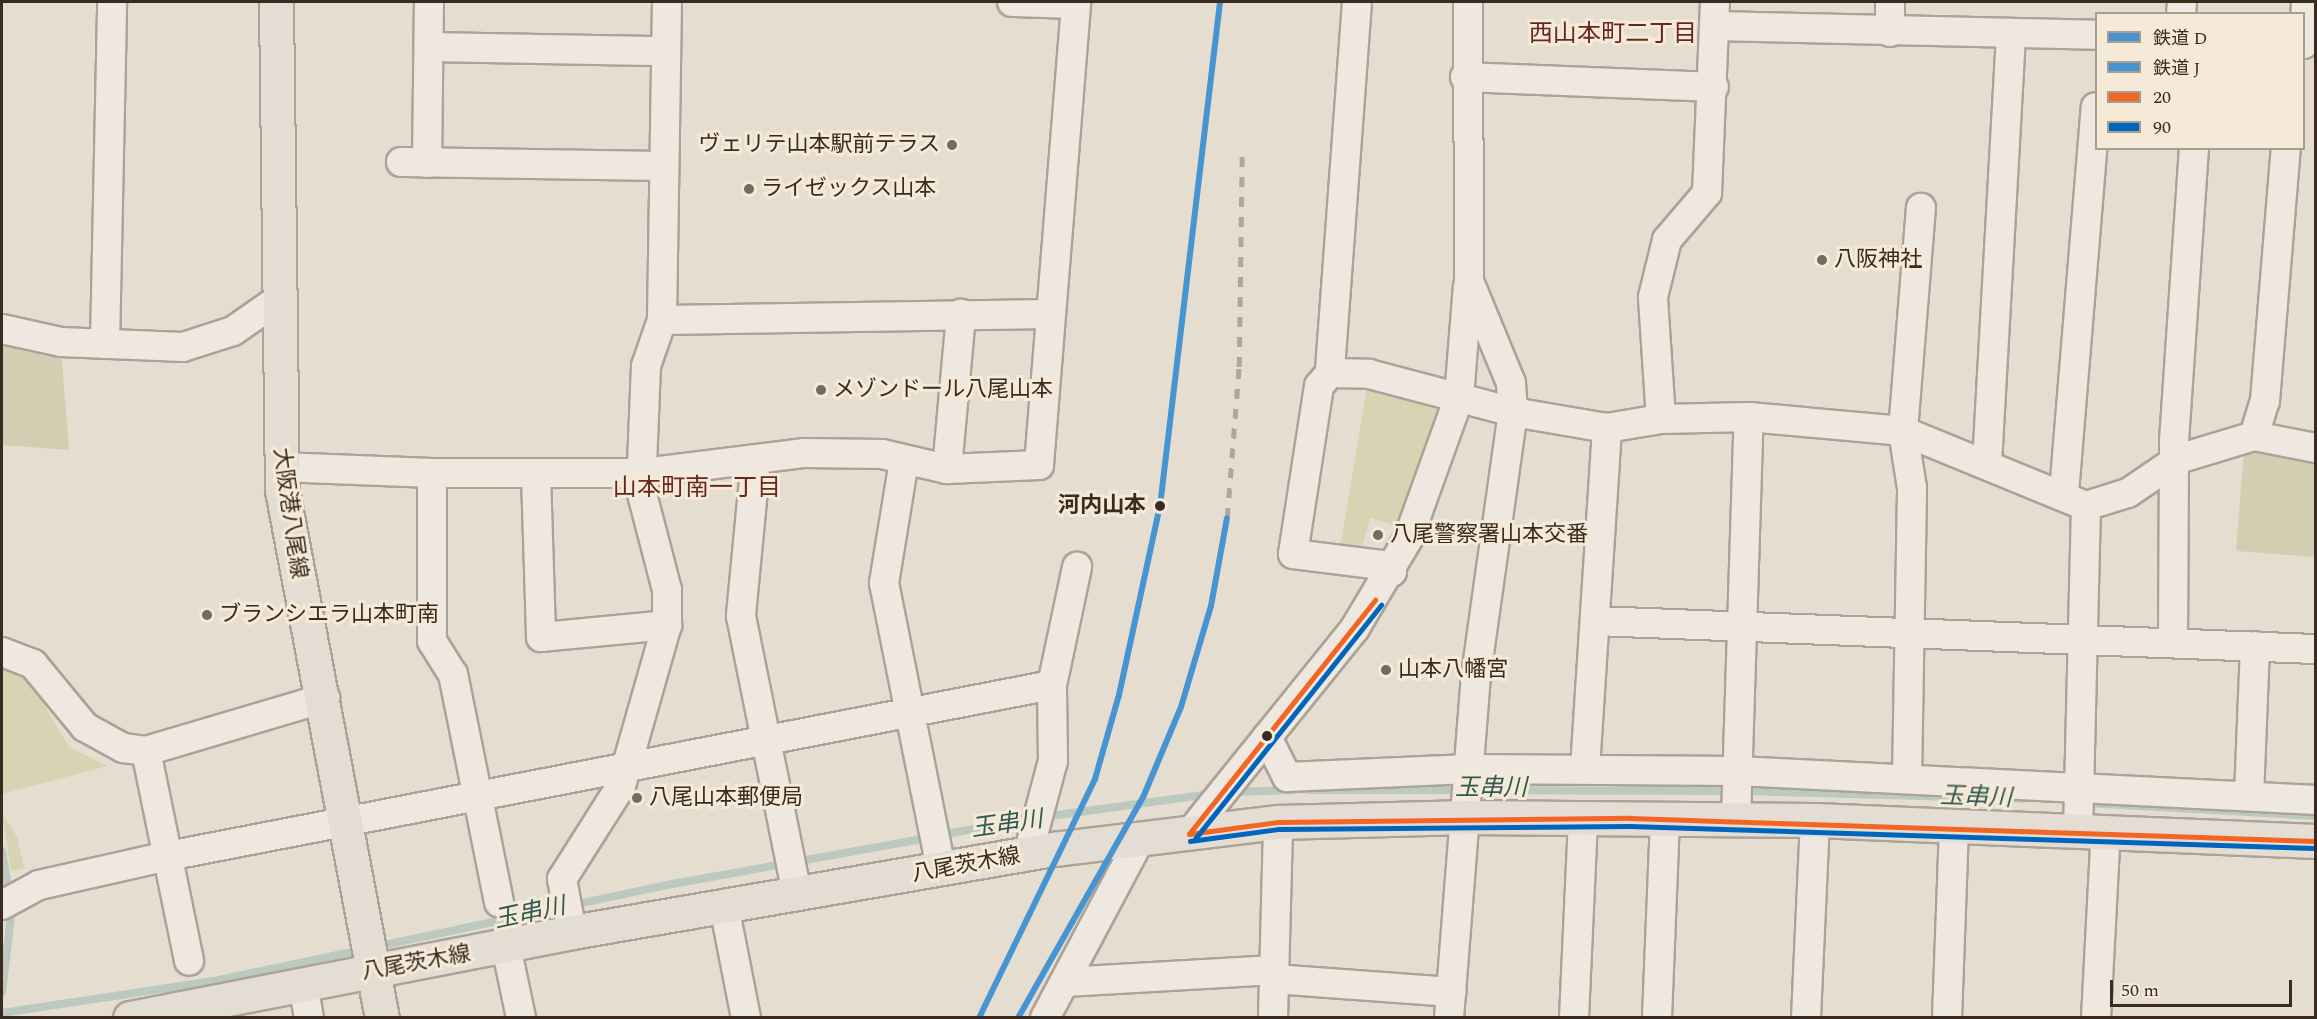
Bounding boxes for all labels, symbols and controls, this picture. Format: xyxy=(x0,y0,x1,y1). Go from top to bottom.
legend xyxy=(2095,12,2305,150)
district label: 西山本町二丁目 xyxy=(1529,21,1697,49)
text: 鉄道 D xyxy=(2153,25,2207,52)
text: 鉄道 J xyxy=(2153,55,2201,82)
text: 20 xyxy=(2153,84,2171,111)
text: 90 xyxy=(2153,114,2171,141)
place label: ヴェリテ山本駅前テラス xyxy=(698,132,940,158)
marker: ヴェリテ山本駅前テラス xyxy=(945,138,959,152)
place label: ライゼックス山本 xyxy=(761,176,937,202)
marker: ライゼックス山本 xyxy=(742,182,756,196)
place label: 八阪神社 xyxy=(1834,247,1922,273)
marker: 八阪神社 xyxy=(1815,253,1829,267)
place label: メゾンドール八尾山本 xyxy=(833,377,1053,403)
marker: メゾンドール八尾山本 xyxy=(814,383,828,397)
street label: 大阪港八尾線 xyxy=(268,446,312,580)
district label: 山本町南一丁目 xyxy=(613,475,781,503)
place label: 河内山本 xyxy=(1058,493,1146,519)
marker: 河内山本 xyxy=(1151,497,1169,515)
place label: 八尾警察署山本交番 xyxy=(1390,522,1588,548)
marker: 八尾警察署山本交番 xyxy=(1371,528,1385,542)
place label: ブランシエラ山本町南 xyxy=(219,602,439,628)
marker: ブランシエラ山本町南 xyxy=(200,608,214,622)
place label: 山本八幡宮 xyxy=(1398,657,1508,683)
marker: 山本八幡宮 xyxy=(1379,663,1393,677)
unlabelled marker xyxy=(1261,730,1273,742)
water label: 玉串川 xyxy=(1455,775,1527,803)
water label: 玉串川 xyxy=(1940,782,2012,814)
place label: 八尾山本郵便局 xyxy=(649,785,803,811)
marker: 八尾山本郵便局 xyxy=(630,791,644,805)
water label: 玉串川 xyxy=(969,806,1045,844)
street label: 八尾茨木線 xyxy=(910,842,1022,888)
water label: 玉串川 xyxy=(492,892,568,936)
street label: 八尾茨木線 xyxy=(360,940,472,986)
scale bar xyxy=(2113,968,2294,1006)
text: 50 m xyxy=(2121,977,2159,1004)

